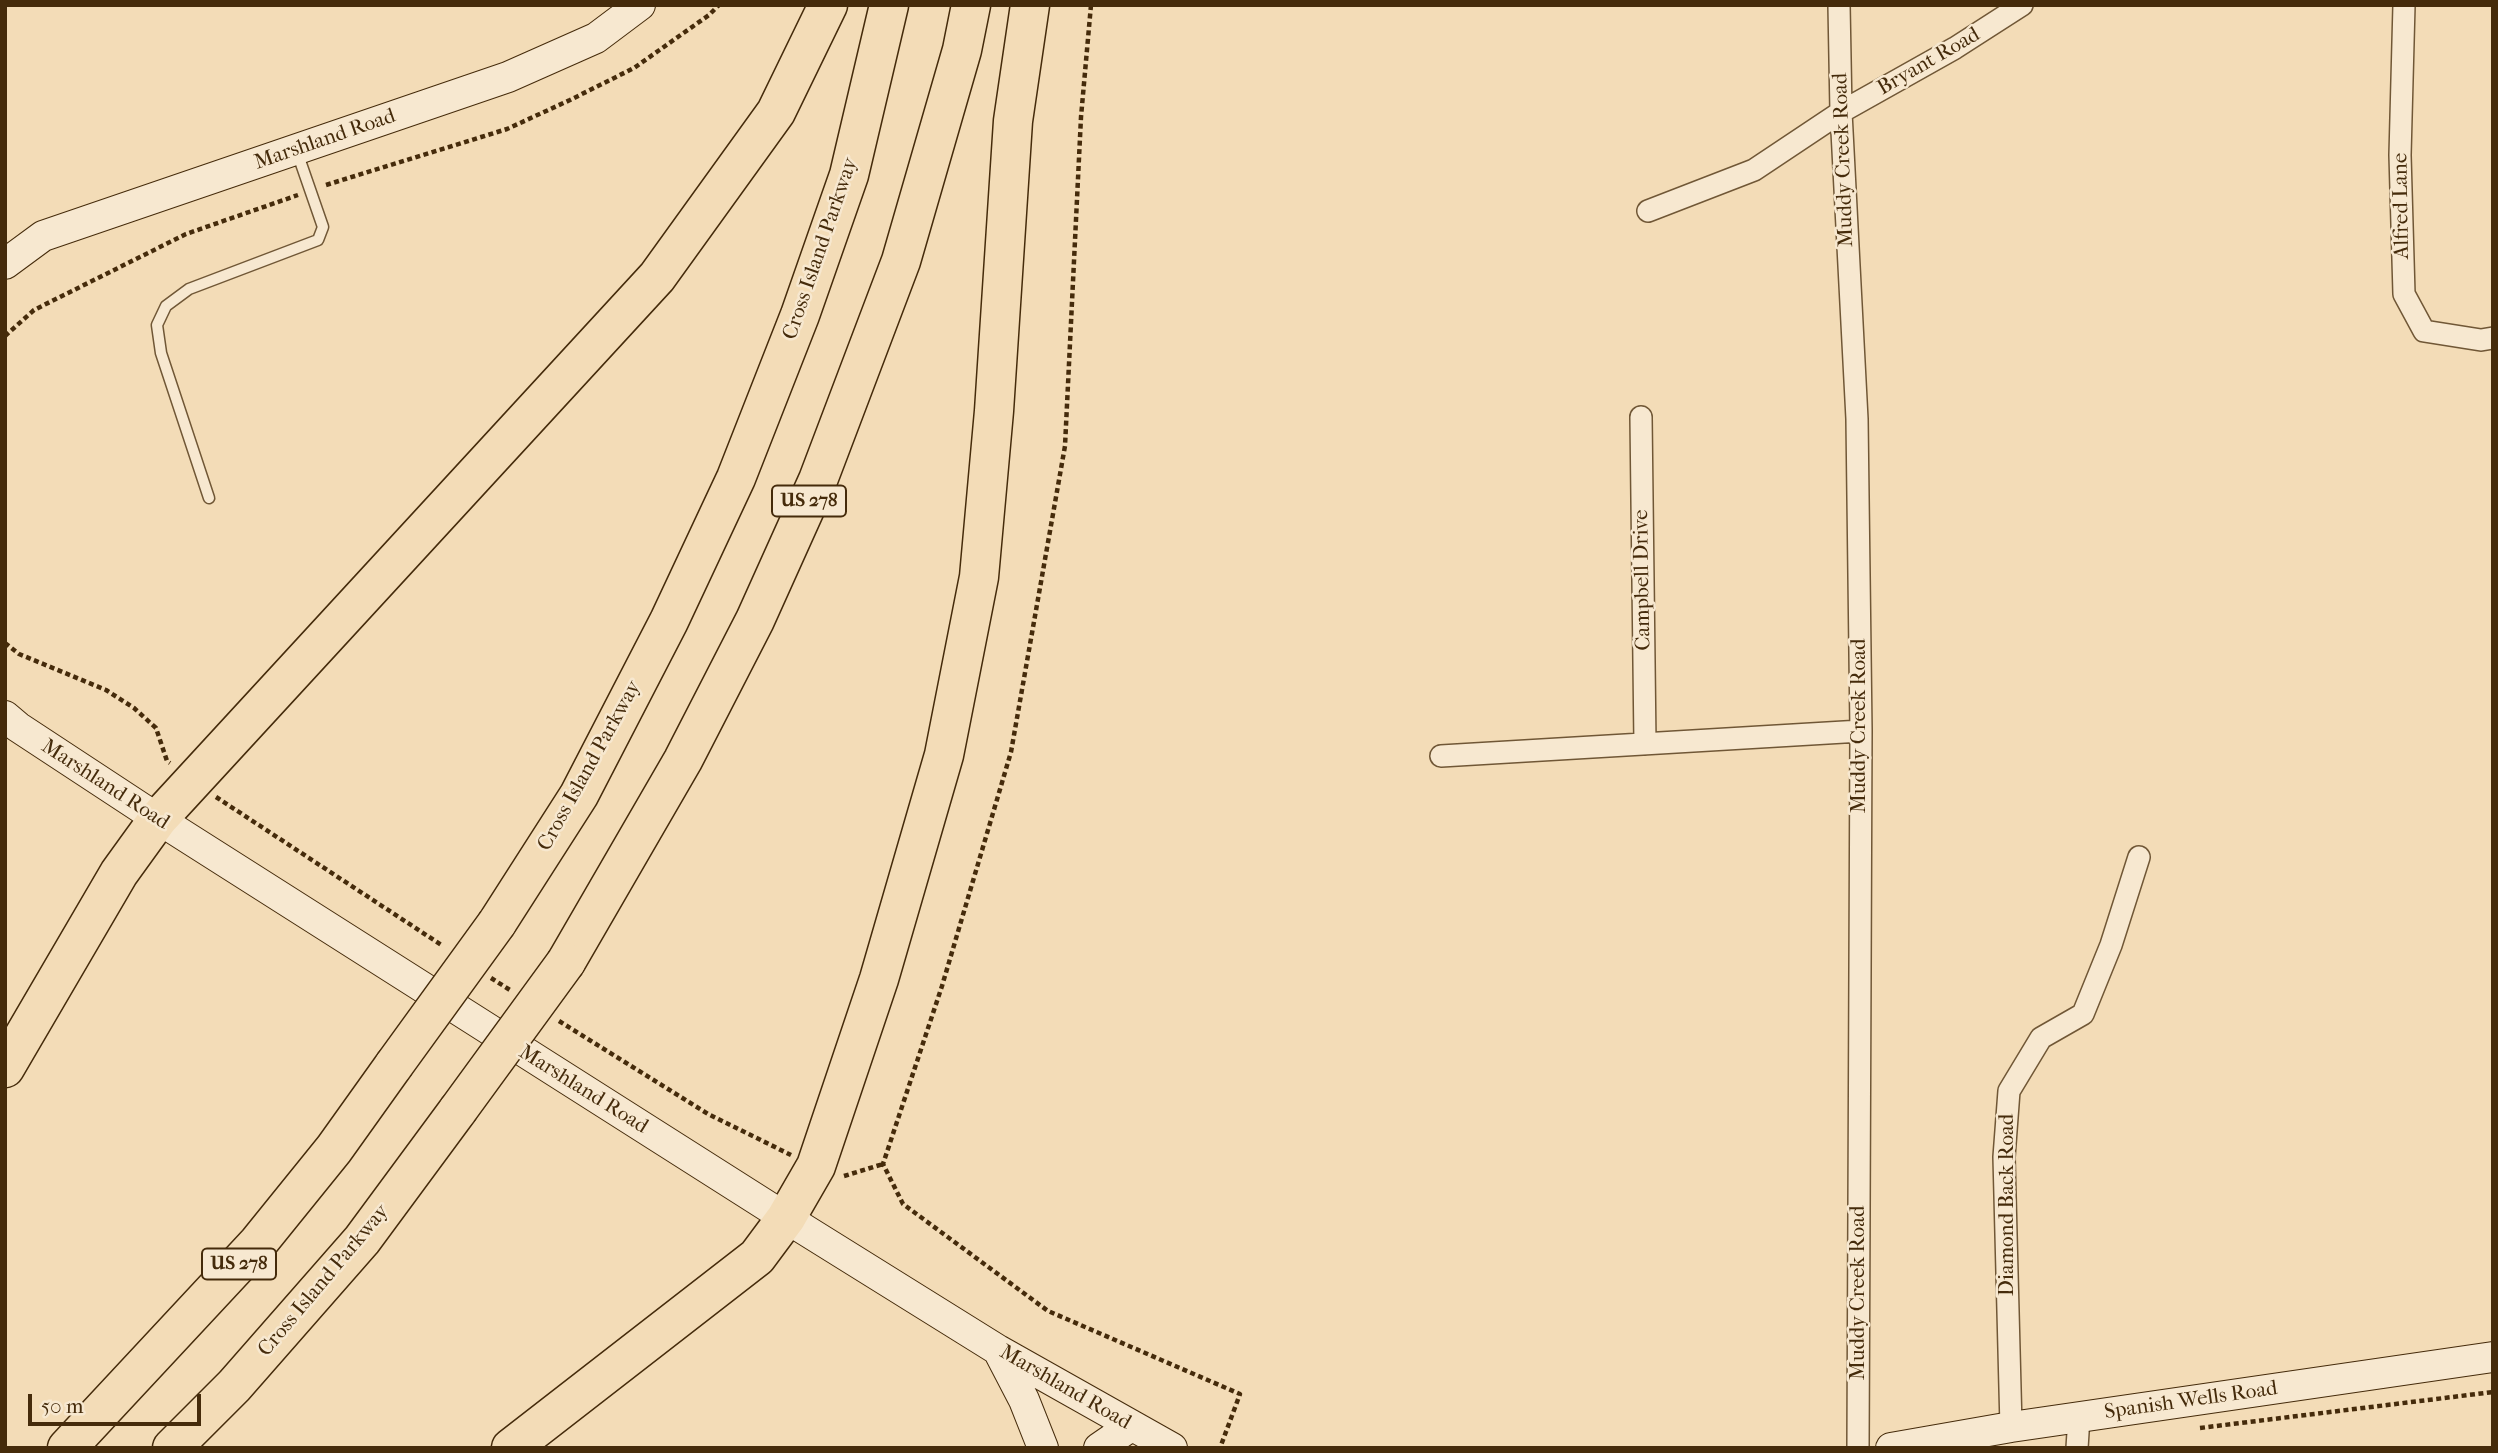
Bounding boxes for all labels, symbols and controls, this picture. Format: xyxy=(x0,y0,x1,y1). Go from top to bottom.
street label: Bryant Road xyxy=(1873,23,1985,101)
street label: Muddy Creek Road xyxy=(1828,72,1860,248)
street label: Marshland Road xyxy=(251,104,399,176)
street label: Alfred Lane xyxy=(2388,153,2416,259)
street label: Cross Island Parkway xyxy=(778,155,864,343)
road number: US 278 xyxy=(772,486,846,516)
street label: Campbell Drive xyxy=(1629,509,1657,651)
street label: Muddy Creek Road xyxy=(1847,639,1873,813)
street label: Cross Island Parkway xyxy=(533,677,647,855)
street label: Marshland Road xyxy=(36,734,174,836)
street label: Marshland Road xyxy=(514,1040,652,1140)
street label: Diamond Back Road xyxy=(1995,1114,2021,1296)
street label: Cross Island Parkway xyxy=(253,1200,395,1362)
street label: Muddy Creek Road xyxy=(1846,1206,1872,1380)
road number: US 278 xyxy=(202,1248,276,1280)
street label: Marshland Road xyxy=(995,1340,1135,1436)
street label: Spanish Wells Road xyxy=(2103,1376,2279,1426)
scale bar xyxy=(32,1380,205,1424)
text: 50 m xyxy=(41,1394,84,1418)

